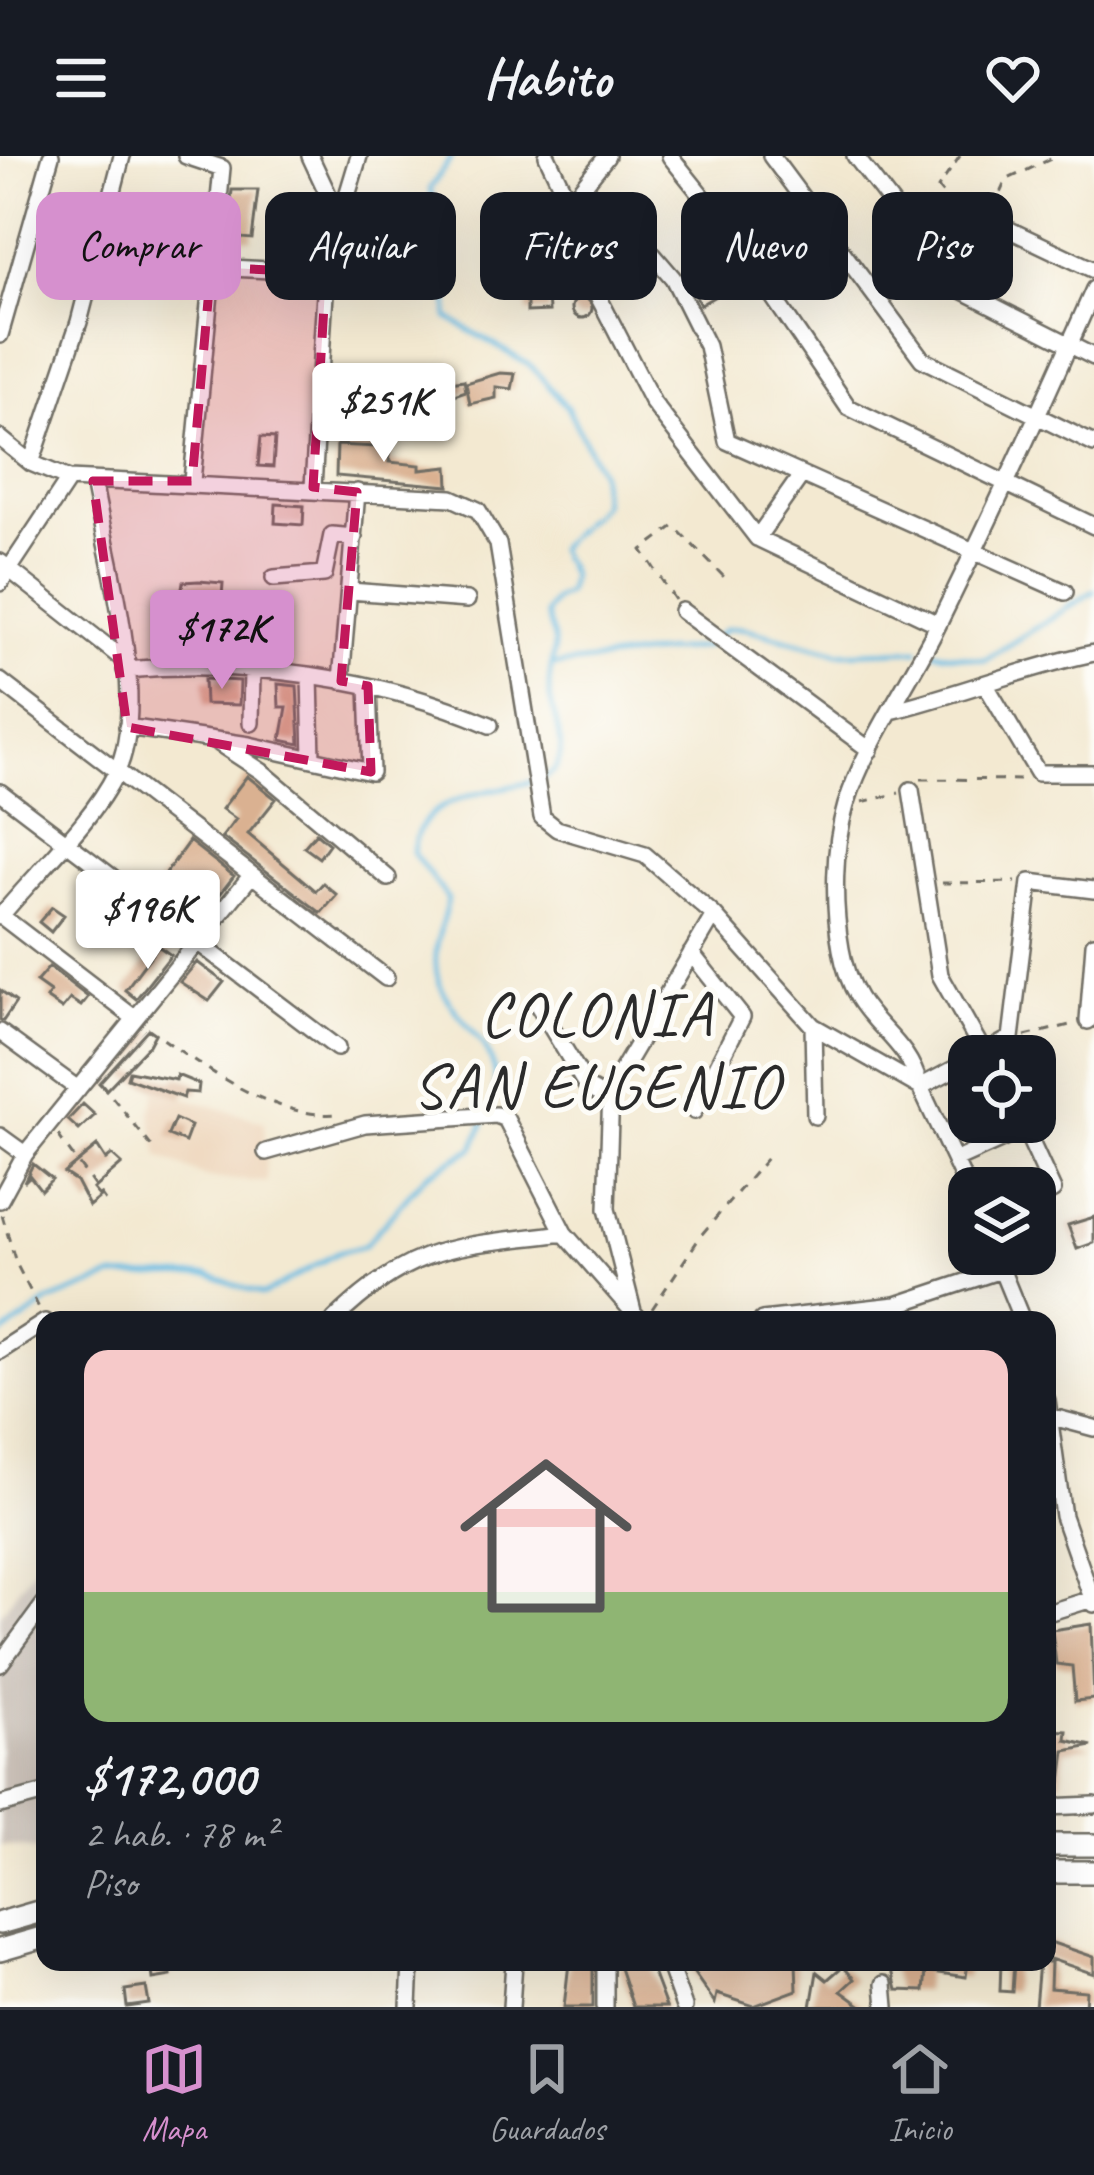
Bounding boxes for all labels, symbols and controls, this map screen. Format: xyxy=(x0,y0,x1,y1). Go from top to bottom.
text: Habito xyxy=(483,44,611,112)
icon: menu xyxy=(48,45,114,111)
icon: heart xyxy=(980,45,1046,111)
chip: Comprar xyxy=(36,192,241,300)
chip: Alquilar xyxy=(265,192,456,300)
chip: Filtros xyxy=(480,192,657,300)
chip: Nuevo xyxy=(681,192,848,300)
chip: Piso xyxy=(872,192,1013,300)
pin: $251K xyxy=(300,363,468,465)
text: $251K xyxy=(339,377,429,426)
pin: $172K xyxy=(138,590,306,692)
text: $172K xyxy=(177,604,267,653)
pin: $196K xyxy=(64,870,232,972)
text: $196K xyxy=(103,884,193,933)
district label: COLONIA SAN EUGENIO xyxy=(413,975,785,1126)
map controls xyxy=(948,1035,1056,1275)
button: locate xyxy=(948,1035,1056,1143)
button: layers xyxy=(948,1167,1056,1275)
icon: home xyxy=(438,1428,654,1644)
text: $172,000 xyxy=(84,1746,255,1810)
text: 2 hab. · 78 m² xyxy=(84,1810,276,1859)
text: Piso xyxy=(84,1859,137,1908)
tab: Mapa xyxy=(141,2036,207,2150)
tab: Guardados xyxy=(489,2036,605,2150)
tab: Inicio xyxy=(887,2036,953,2150)

